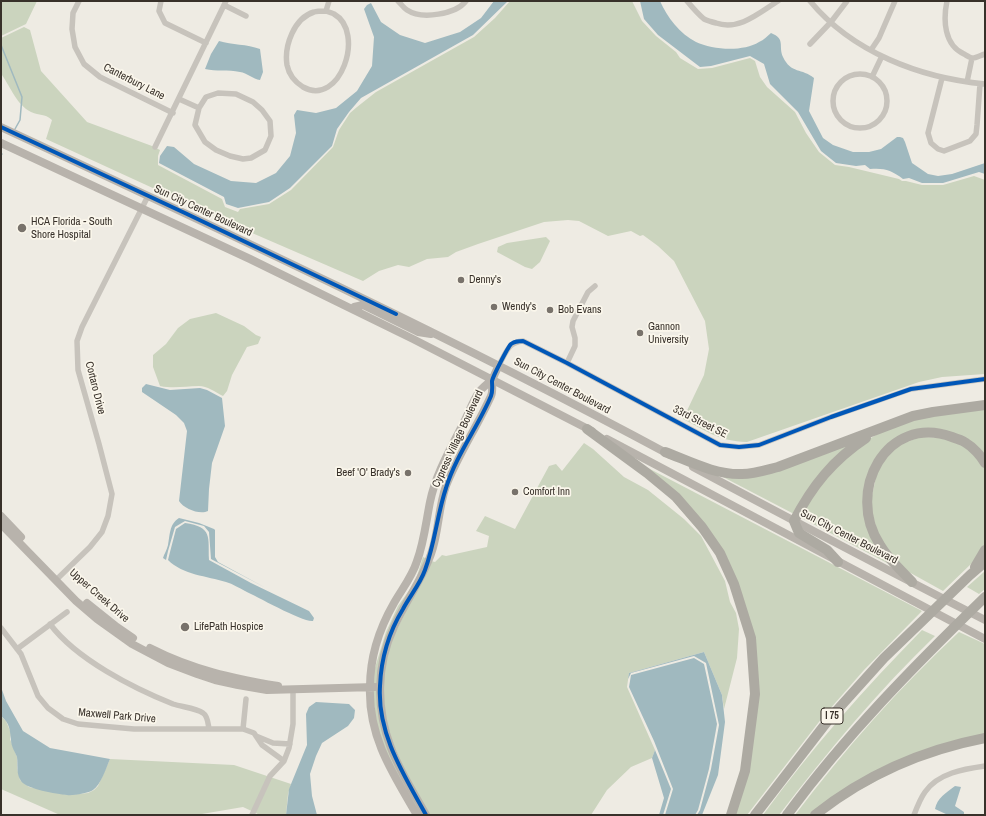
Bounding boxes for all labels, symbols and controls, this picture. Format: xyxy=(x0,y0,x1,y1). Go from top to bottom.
street label: Canterbury Lane xyxy=(101,61,167,103)
street label: Sun City Center Boulevard xyxy=(152,182,254,240)
place label: HCA Florida - South Shore Hospital xyxy=(31,215,112,241)
marker: HCA Florida - South Shore Hospital xyxy=(16,222,28,234)
place label: Denny's xyxy=(469,273,501,287)
marker: Denny's xyxy=(456,275,466,285)
place label: Wendy's xyxy=(502,300,536,314)
marker: Wendy's xyxy=(489,302,499,312)
place label: Bob Evans xyxy=(558,303,602,317)
marker: Bob Evans xyxy=(545,305,555,315)
place label: Gannon University xyxy=(648,320,689,346)
marker: Gannon University xyxy=(635,328,645,338)
street label: Sun City Center Boulevard xyxy=(512,355,612,417)
street label: Cortaro Drive xyxy=(82,360,108,416)
street label: Cypress Village Boulevard xyxy=(430,388,486,490)
street label: 33rd Street SE xyxy=(671,403,729,441)
place label: Beef 'O' Brady's xyxy=(336,466,400,480)
marker: Beef 'O' Brady's xyxy=(403,468,413,478)
place label: Comfort Inn xyxy=(523,485,570,499)
marker: Comfort Inn xyxy=(510,487,520,497)
street label: Sun City Center Boulevard xyxy=(798,507,900,567)
street label: Upper Creek Drive xyxy=(66,566,132,626)
place label: LifePath Hospice xyxy=(194,620,263,634)
marker: LifePath Hospice xyxy=(179,621,191,633)
street label: Maxwell Park Drive xyxy=(78,706,156,726)
road number: I 75 xyxy=(821,708,843,724)

